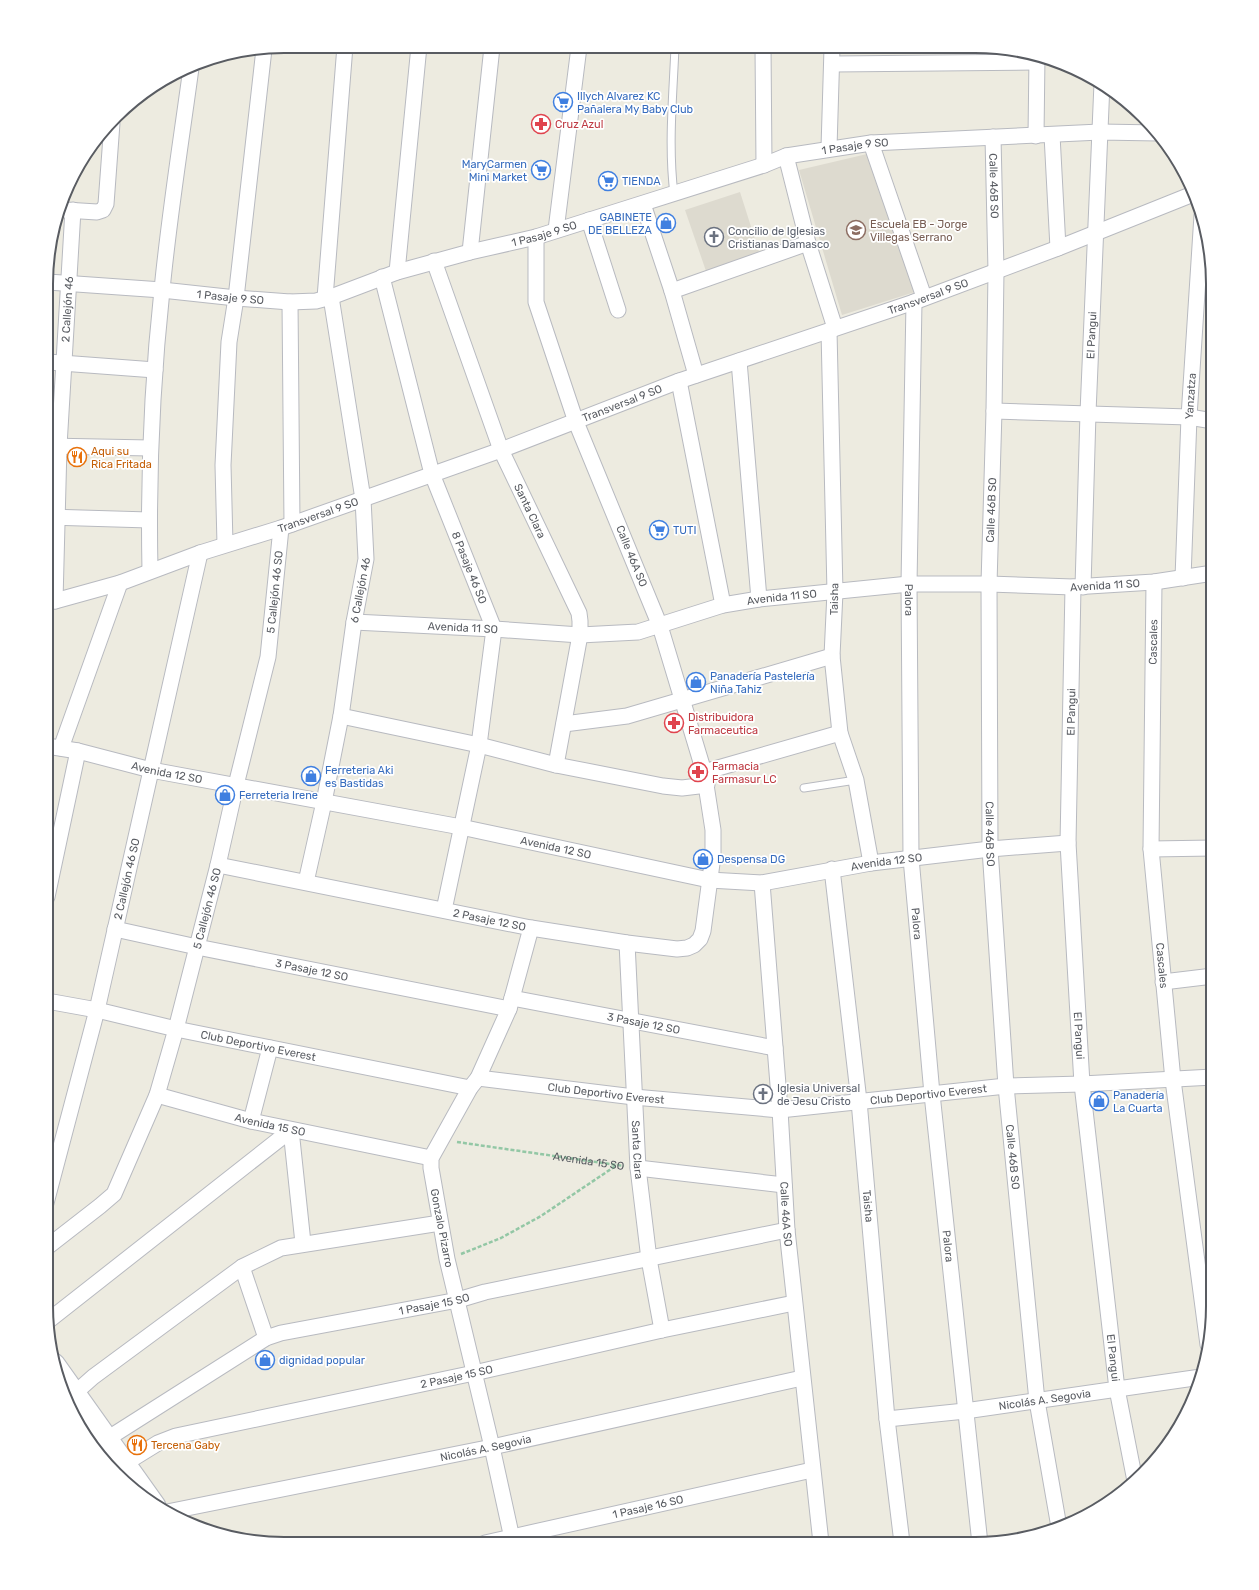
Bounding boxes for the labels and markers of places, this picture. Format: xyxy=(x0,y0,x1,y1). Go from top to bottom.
place label: Illych Alvarez KC Pañalera My Baby Club xyxy=(577,90,693,116)
supermarket icon: Illych Alvarez KC Pañalera My Baby Club xyxy=(552,91,574,113)
pharmacy icon: Cruz Azul xyxy=(530,113,552,135)
place label: Cruz Azul xyxy=(555,118,603,131)
place label: MaryCarmen Mini Market xyxy=(462,158,528,184)
supermarket icon: MaryCarmen Mini Market xyxy=(530,159,552,181)
supermarket icon: TIENDA xyxy=(597,170,619,192)
place label: TIENDA xyxy=(622,175,661,188)
place label: GABINETE DE BELLEZA xyxy=(588,211,653,237)
shop icon: GABINETE DE BELLEZA xyxy=(655,212,677,234)
place label: Escuela EB - Jorge Villegas Serrano xyxy=(870,218,967,244)
school or university icon: Escuela EB - Jorge Villegas Serrano xyxy=(845,219,867,241)
place label: Concilio de Iglesias Cristianas Damasco xyxy=(728,225,829,251)
church icon: Concilio de Iglesias Cristianas Damasco xyxy=(703,226,725,248)
place label: Aqui su Rica Fritada xyxy=(91,445,152,471)
restaurant icon: Aqui su Rica Fritada xyxy=(66,446,88,468)
supermarket icon: TUTI xyxy=(648,519,670,541)
place label: TUTI xyxy=(673,524,696,537)
place label: Panadería Pastelería Niña Tahiz xyxy=(710,670,815,696)
shop icon: Panadería Pastelería Niña Tahiz xyxy=(685,671,707,693)
place label: Distribuidora Farmaceutica xyxy=(688,711,758,737)
pharmacy icon: Distribuidora Farmaceutica xyxy=(663,712,685,734)
place label: Farmacia Farmasur LC xyxy=(712,760,776,786)
pharmacy icon: Farmacia Farmasur LC xyxy=(687,761,709,783)
place label: Ferreteria Aki es Bastidas xyxy=(325,764,393,790)
shop icon: Ferreteria Aki es Bastidas xyxy=(300,765,322,787)
shop icon: Ferreteria Irene xyxy=(214,784,236,806)
place label: Ferreteria Irene xyxy=(239,789,318,802)
shop icon: Despensa DG xyxy=(692,848,714,870)
place label: Despensa DG xyxy=(717,853,785,866)
place label: Iglesia Universal de Jesu Cristo xyxy=(777,1082,860,1108)
church icon: Iglesia Universal de Jesu Cristo xyxy=(752,1083,774,1105)
place label: Panadería La Cuarta xyxy=(1113,1089,1164,1115)
shop icon: Panadería La Cuarta xyxy=(1088,1090,1110,1112)
shop icon: dignidad popular xyxy=(254,1349,276,1371)
place label: dignidad popular xyxy=(279,1354,366,1367)
restaurant icon: Tercena Gaby xyxy=(126,1434,148,1456)
place label: Tercena Gaby xyxy=(151,1439,220,1452)

